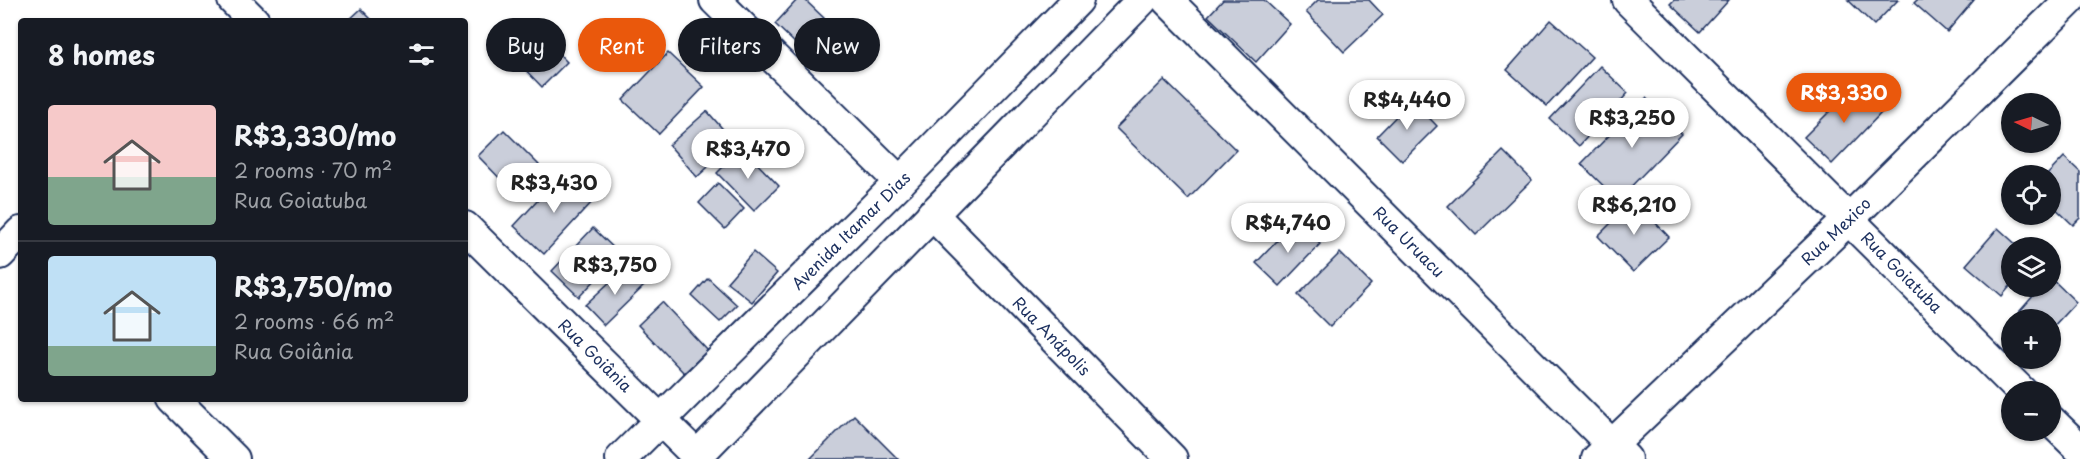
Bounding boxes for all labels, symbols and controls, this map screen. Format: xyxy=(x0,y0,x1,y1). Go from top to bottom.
chip: Buy xyxy=(486,18,566,72)
chip: Rent xyxy=(578,18,666,72)
chip: Filters xyxy=(678,18,782,72)
chip: New xyxy=(794,18,880,72)
text: 8 homes xyxy=(48,35,155,74)
icon: filters xyxy=(405,38,438,71)
pin: R$3,330 xyxy=(1789,73,1899,124)
text: R$3,330 xyxy=(1800,77,1888,107)
pin: R$4,440 xyxy=(1352,80,1462,131)
text: R$4,440 xyxy=(1363,84,1451,114)
north arrow xyxy=(2001,93,2061,153)
map controls xyxy=(2001,93,2061,441)
pin: R$3,250 xyxy=(1577,98,1687,149)
text: R$3,250 xyxy=(1589,102,1675,132)
text: R$3,330/mo xyxy=(234,116,396,155)
icon: home xyxy=(96,129,168,201)
pin: R$3,470 xyxy=(693,129,803,180)
text: R$3,470 xyxy=(705,133,791,163)
text: 2 rooms · 70 m² xyxy=(234,155,392,185)
pin: R$3,430 xyxy=(499,163,609,214)
street label: Avenida Itamar Dias xyxy=(785,165,915,295)
button: locate xyxy=(2001,165,2061,225)
text: R$3,430 xyxy=(510,167,598,197)
text: Rua Goiatuba xyxy=(234,185,367,215)
pin: R$6,210 xyxy=(1579,185,1689,236)
text: R$6,210 xyxy=(1592,189,1676,219)
street label: Rua Mexico xyxy=(1795,191,1876,270)
street label: Rua Uruacu xyxy=(1368,200,1451,282)
pin: R$4,740 xyxy=(1233,203,1343,254)
text: R$4,740 xyxy=(1245,207,1331,237)
street label: Rua Goiatuba xyxy=(1856,226,1949,318)
button: layers xyxy=(2001,237,2061,297)
pin: R$3,750 xyxy=(560,245,670,296)
text: R$3,750 xyxy=(573,249,657,279)
text: R$3,750/mo xyxy=(234,267,392,306)
icon: home xyxy=(96,280,168,352)
street label: Rua Anápolis xyxy=(1008,290,1097,380)
text: 2 rooms · 66 m² xyxy=(234,306,394,336)
button: + xyxy=(2001,309,2061,369)
street label: Rua Goiânia xyxy=(553,313,638,397)
text: Rua Goiânia xyxy=(234,336,353,366)
button: − xyxy=(2001,381,2061,441)

